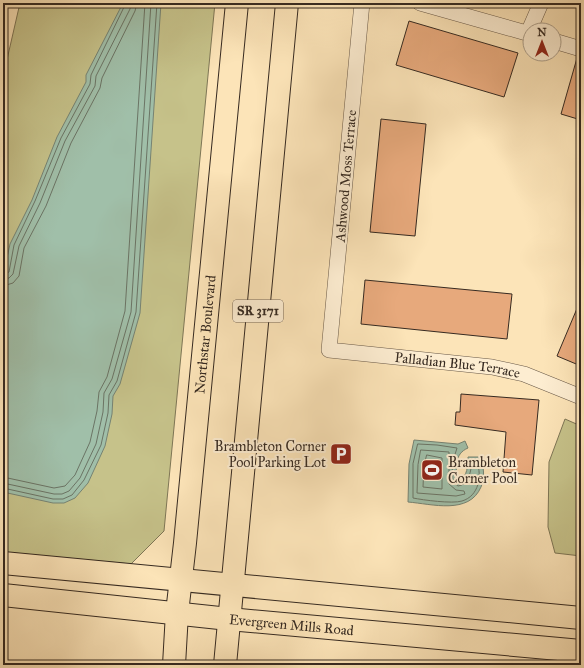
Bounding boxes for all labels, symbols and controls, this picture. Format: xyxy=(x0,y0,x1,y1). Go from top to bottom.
north arrow xyxy=(522,22,562,62)
text: N xyxy=(537,26,547,39)
street label: Ashwood Moss Terrace xyxy=(332,109,360,244)
street label: Northstar Boulevard xyxy=(191,274,219,395)
road number: SR 3171 xyxy=(233,300,283,322)
street label: Palladian Blue Terrace xyxy=(394,348,522,381)
place label: Brambleton Corner Pool Parking Lot xyxy=(214,438,327,471)
parking icon: Brambleton Corner Pool Parking Lot xyxy=(328,441,354,467)
place label: Brambleton Corner Pool xyxy=(448,454,518,487)
sports icon: Brambleton Corner Pool xyxy=(419,457,445,483)
street label: Evergreen Mills Road xyxy=(228,611,355,639)

